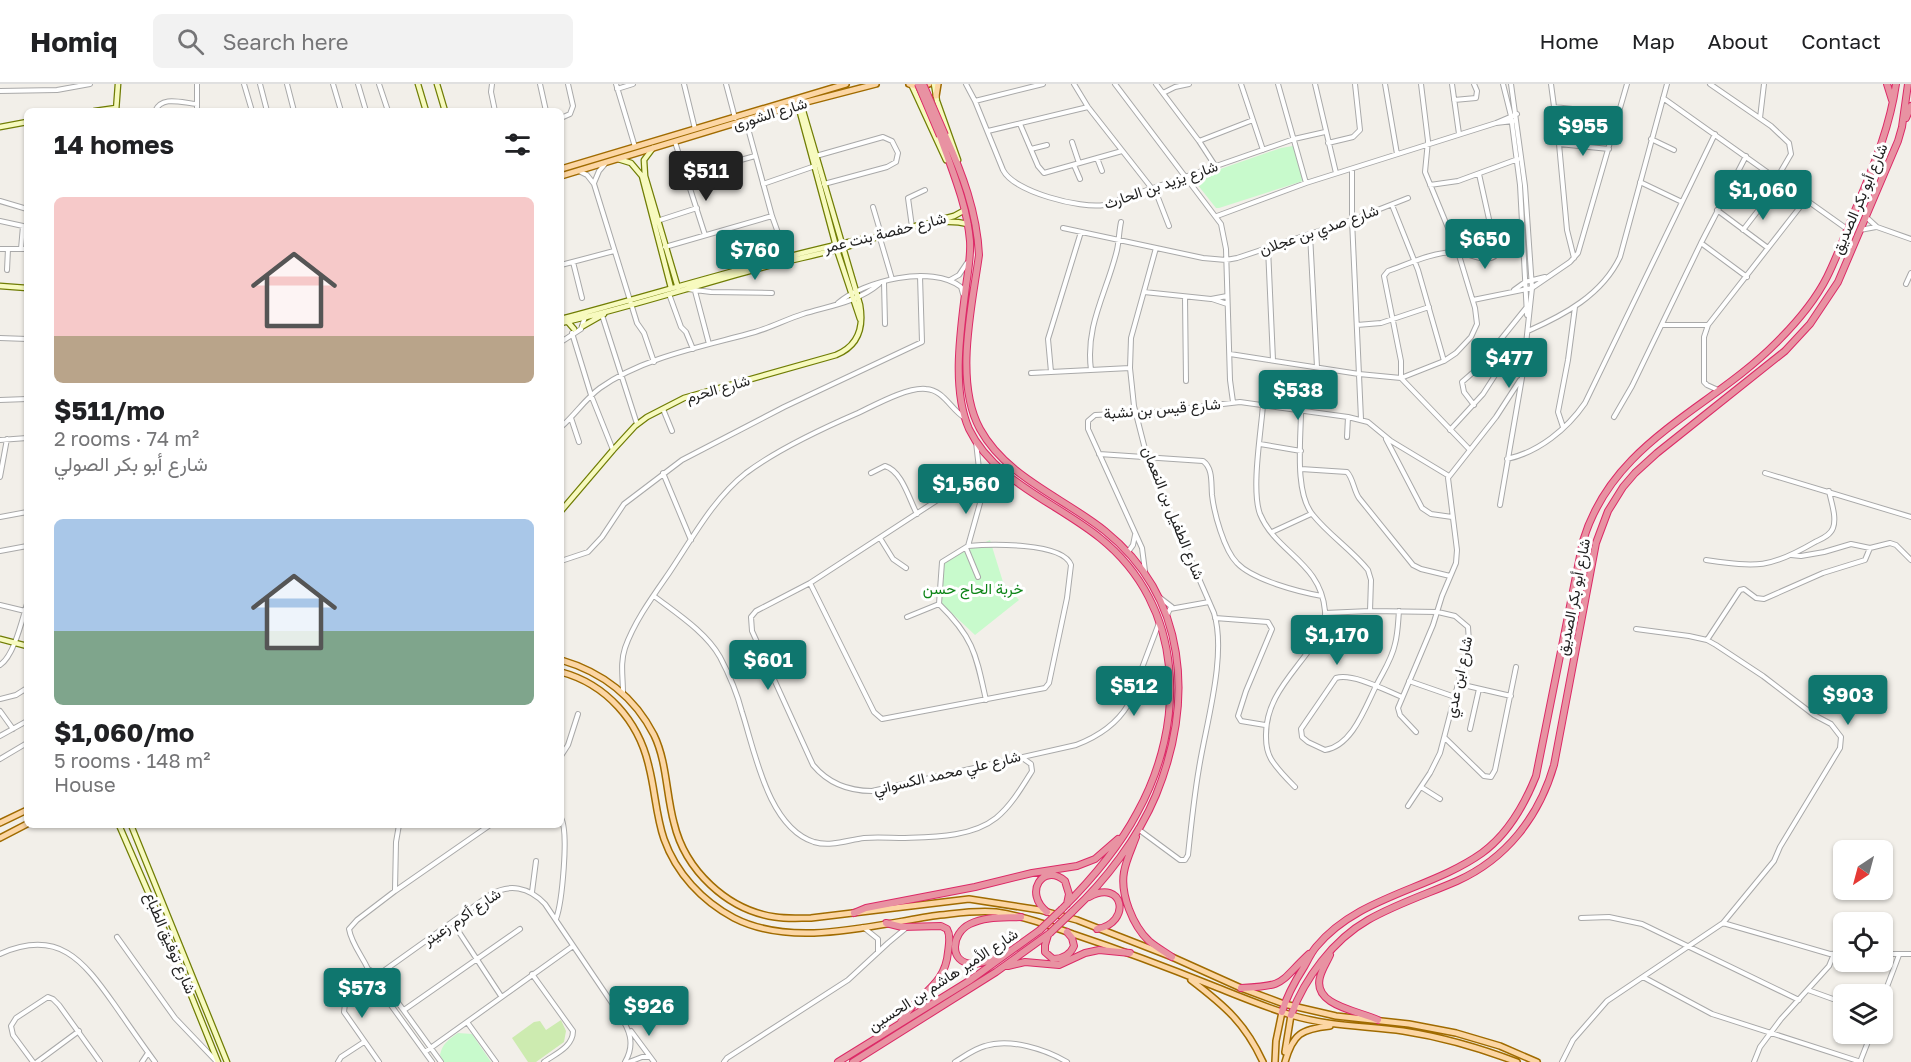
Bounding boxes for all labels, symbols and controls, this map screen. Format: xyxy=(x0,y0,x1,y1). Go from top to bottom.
search box xyxy=(153,14,573,68)
text: Homiq xyxy=(30,25,117,58)
icon: search xyxy=(174,25,207,58)
text: Search here xyxy=(222,28,349,55)
text: Home xyxy=(1539,28,1599,54)
text: Map xyxy=(1632,28,1675,54)
text: About xyxy=(1708,28,1768,54)
text: Contact xyxy=(1801,28,1881,54)
street label: شارع الشورى xyxy=(730,93,810,136)
pin: $955 xyxy=(1547,106,1619,157)
text: $955 xyxy=(1558,113,1608,137)
icon: filters xyxy=(501,128,534,161)
text: 14 homes xyxy=(54,129,174,160)
street label: شارع أبو بكر الصديق xyxy=(1828,140,1893,258)
pin: $511 xyxy=(670,151,742,202)
street label: شارع يزيد بن الحارث xyxy=(1101,156,1221,215)
text: $511 xyxy=(683,158,729,182)
pin: $1,060 xyxy=(1714,170,1812,221)
text: $1,060 xyxy=(1729,177,1797,201)
street label: شارع صدي بن عجلان xyxy=(1257,200,1382,263)
street label: شارع حفصة بنت عمر xyxy=(821,208,949,259)
pin: $650 xyxy=(1449,219,1521,270)
text: $650 xyxy=(1459,226,1511,250)
pin: $760 xyxy=(719,230,791,281)
icon: home xyxy=(240,236,348,344)
text: $760 xyxy=(730,237,780,261)
pin: $477 xyxy=(1473,338,1545,389)
text: $477 xyxy=(1485,345,1533,369)
street label: شارع الحرم xyxy=(684,370,753,409)
pin: $538 xyxy=(1262,370,1334,421)
text: $538 xyxy=(1273,377,1323,401)
street label: شارع قيس بن نشبة xyxy=(1103,394,1222,425)
text: $511/mo xyxy=(54,395,165,426)
text: 2 rooms · 74 m² xyxy=(54,426,199,450)
street label: شارع الطفيل بن النعمان xyxy=(1136,443,1209,583)
text: شارع أبو بكر الصولي xyxy=(54,451,208,475)
pin: $1,560 xyxy=(917,464,1015,515)
text: $1,560 xyxy=(932,471,1000,495)
street label: شارع أبو بكر الصديق xyxy=(1553,537,1596,657)
icon: home xyxy=(240,558,348,666)
park label: خربة الحاج حسن xyxy=(923,579,1023,600)
pin: $1,170 xyxy=(1288,615,1386,666)
text: $1,170 xyxy=(1305,622,1369,646)
street label: شارع ابن عدي xyxy=(1441,634,1480,720)
pin: $601 xyxy=(732,640,804,691)
text: $601 xyxy=(743,647,793,671)
pin: $512 xyxy=(1098,666,1170,717)
text: $512 xyxy=(1110,673,1158,697)
pin: $903 xyxy=(1812,675,1884,726)
text: $903 xyxy=(1822,682,1874,706)
text: $1,060/mo xyxy=(54,717,194,748)
street label: شارع علي محمد الكسواني xyxy=(871,746,1024,803)
text: 5 rooms · 148 m² xyxy=(54,748,211,772)
text: House xyxy=(54,772,116,796)
north arrow xyxy=(1833,840,1893,900)
map controls xyxy=(1833,840,1893,1044)
street label: شارع أكرم زعيتر xyxy=(418,884,505,952)
street label: شارع توفيق الطباع xyxy=(139,889,200,997)
button: locate xyxy=(1833,912,1893,972)
street label: شارع الأمير هاشم بن الحسين xyxy=(864,924,1023,1037)
pin: $573 xyxy=(326,968,398,1019)
text: $573 xyxy=(338,975,386,999)
button: layers xyxy=(1833,984,1893,1044)
pin: $926 xyxy=(613,986,685,1037)
text: $926 xyxy=(624,993,675,1017)

